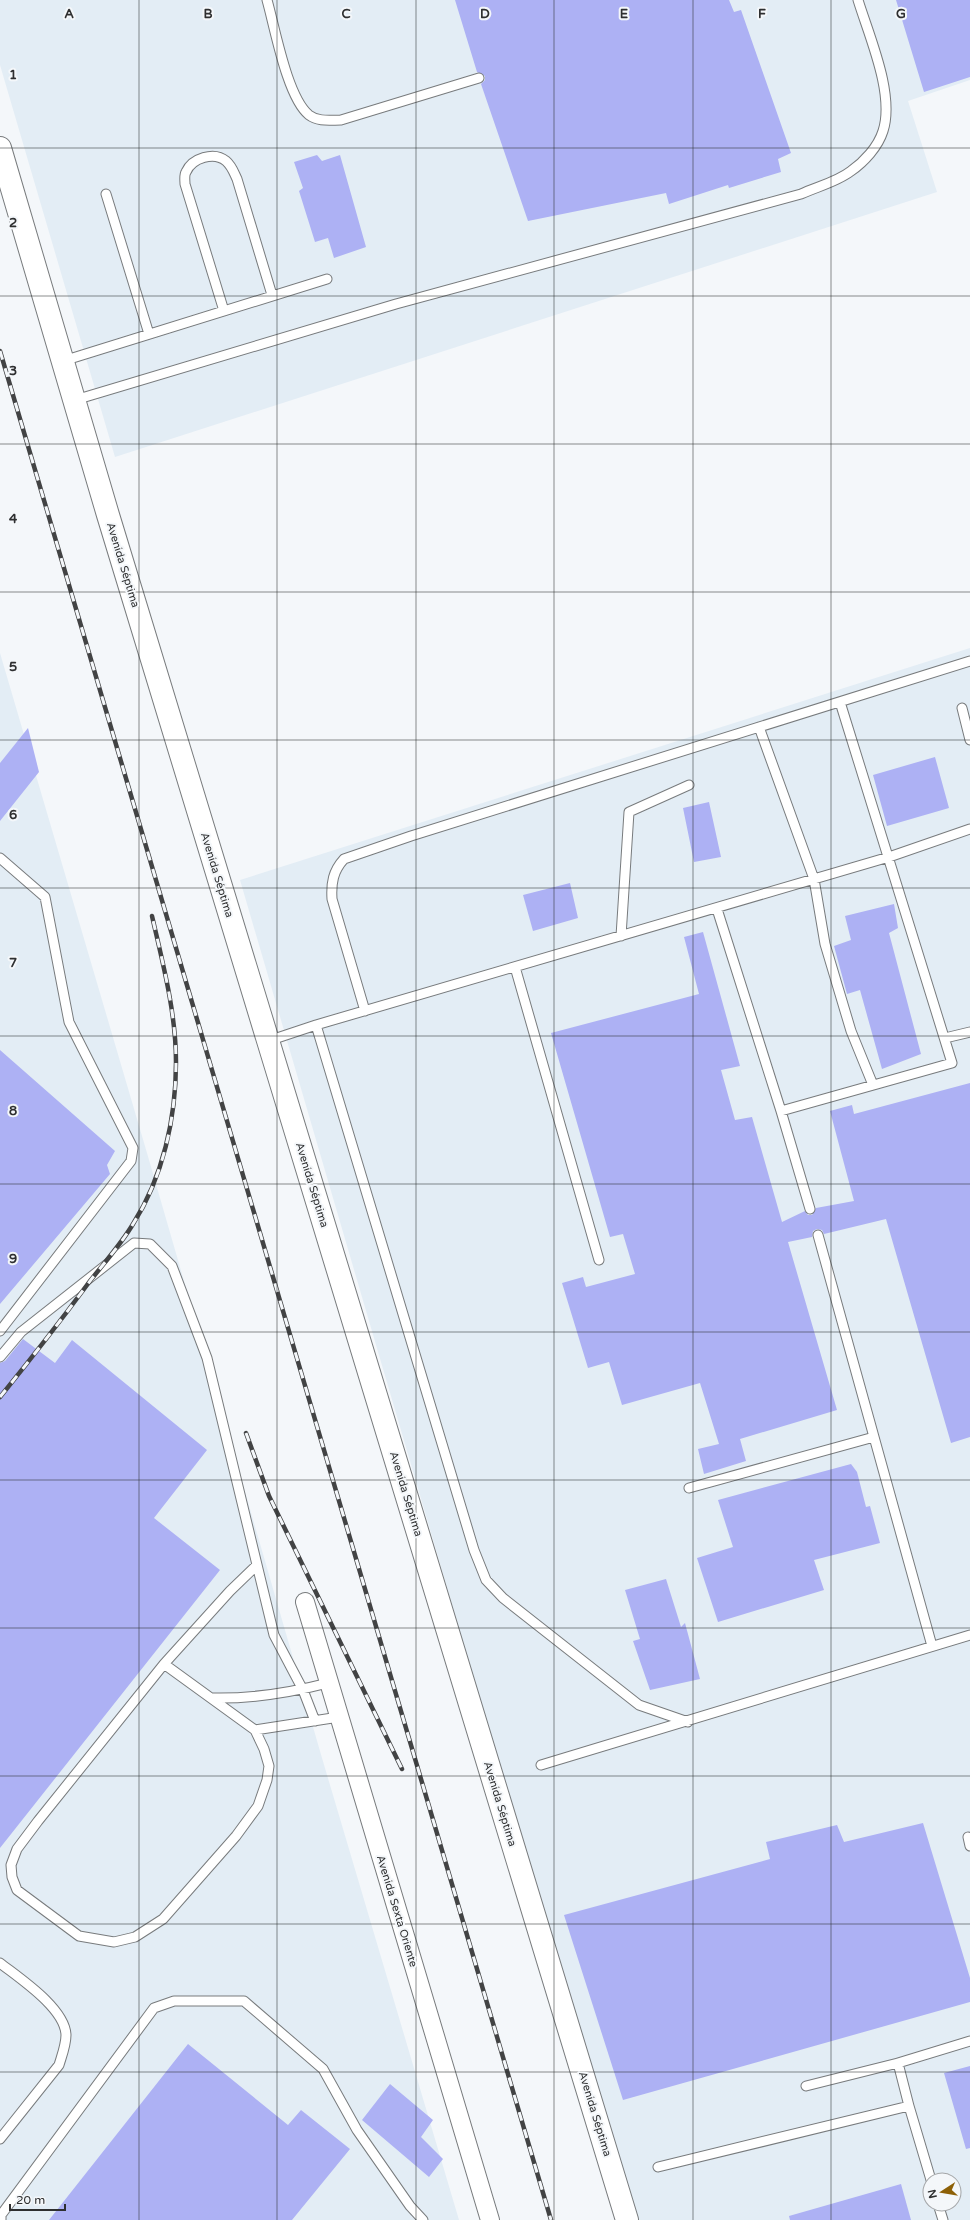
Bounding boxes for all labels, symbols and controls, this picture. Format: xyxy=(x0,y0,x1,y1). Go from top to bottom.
text: A xyxy=(64,6,74,22)
text: B xyxy=(203,6,213,22)
text: C xyxy=(341,6,351,22)
text: D xyxy=(480,6,490,22)
text: E xyxy=(620,6,628,22)
text: F xyxy=(758,6,766,22)
text: G xyxy=(896,6,906,22)
text: 1 xyxy=(9,67,17,83)
text: 2 xyxy=(9,215,17,231)
text: 3 xyxy=(9,363,17,379)
text: 4 xyxy=(9,511,18,527)
street label: Avenida Séptima xyxy=(104,521,142,609)
text: 5 xyxy=(9,659,17,675)
text: 6 xyxy=(9,807,17,823)
street label: Avenida Séptima xyxy=(198,831,236,919)
text: 7 xyxy=(9,955,17,971)
text: 8 xyxy=(9,1103,17,1119)
street label: Avenida Séptima xyxy=(293,1141,331,1229)
text: 9 xyxy=(9,1251,17,1267)
street label: Avenida Séptima xyxy=(387,1450,425,1538)
street label: Avenida Séptima xyxy=(481,1760,519,1848)
street label: Avenida Sexta Oriente xyxy=(374,1853,420,1969)
street label: Avenida Séptima xyxy=(576,2070,614,2158)
north arrow xyxy=(922,2172,962,2212)
scale bar xyxy=(10,2186,65,2212)
text: N xyxy=(925,2188,940,2200)
text: 20 m xyxy=(16,2193,45,2207)

